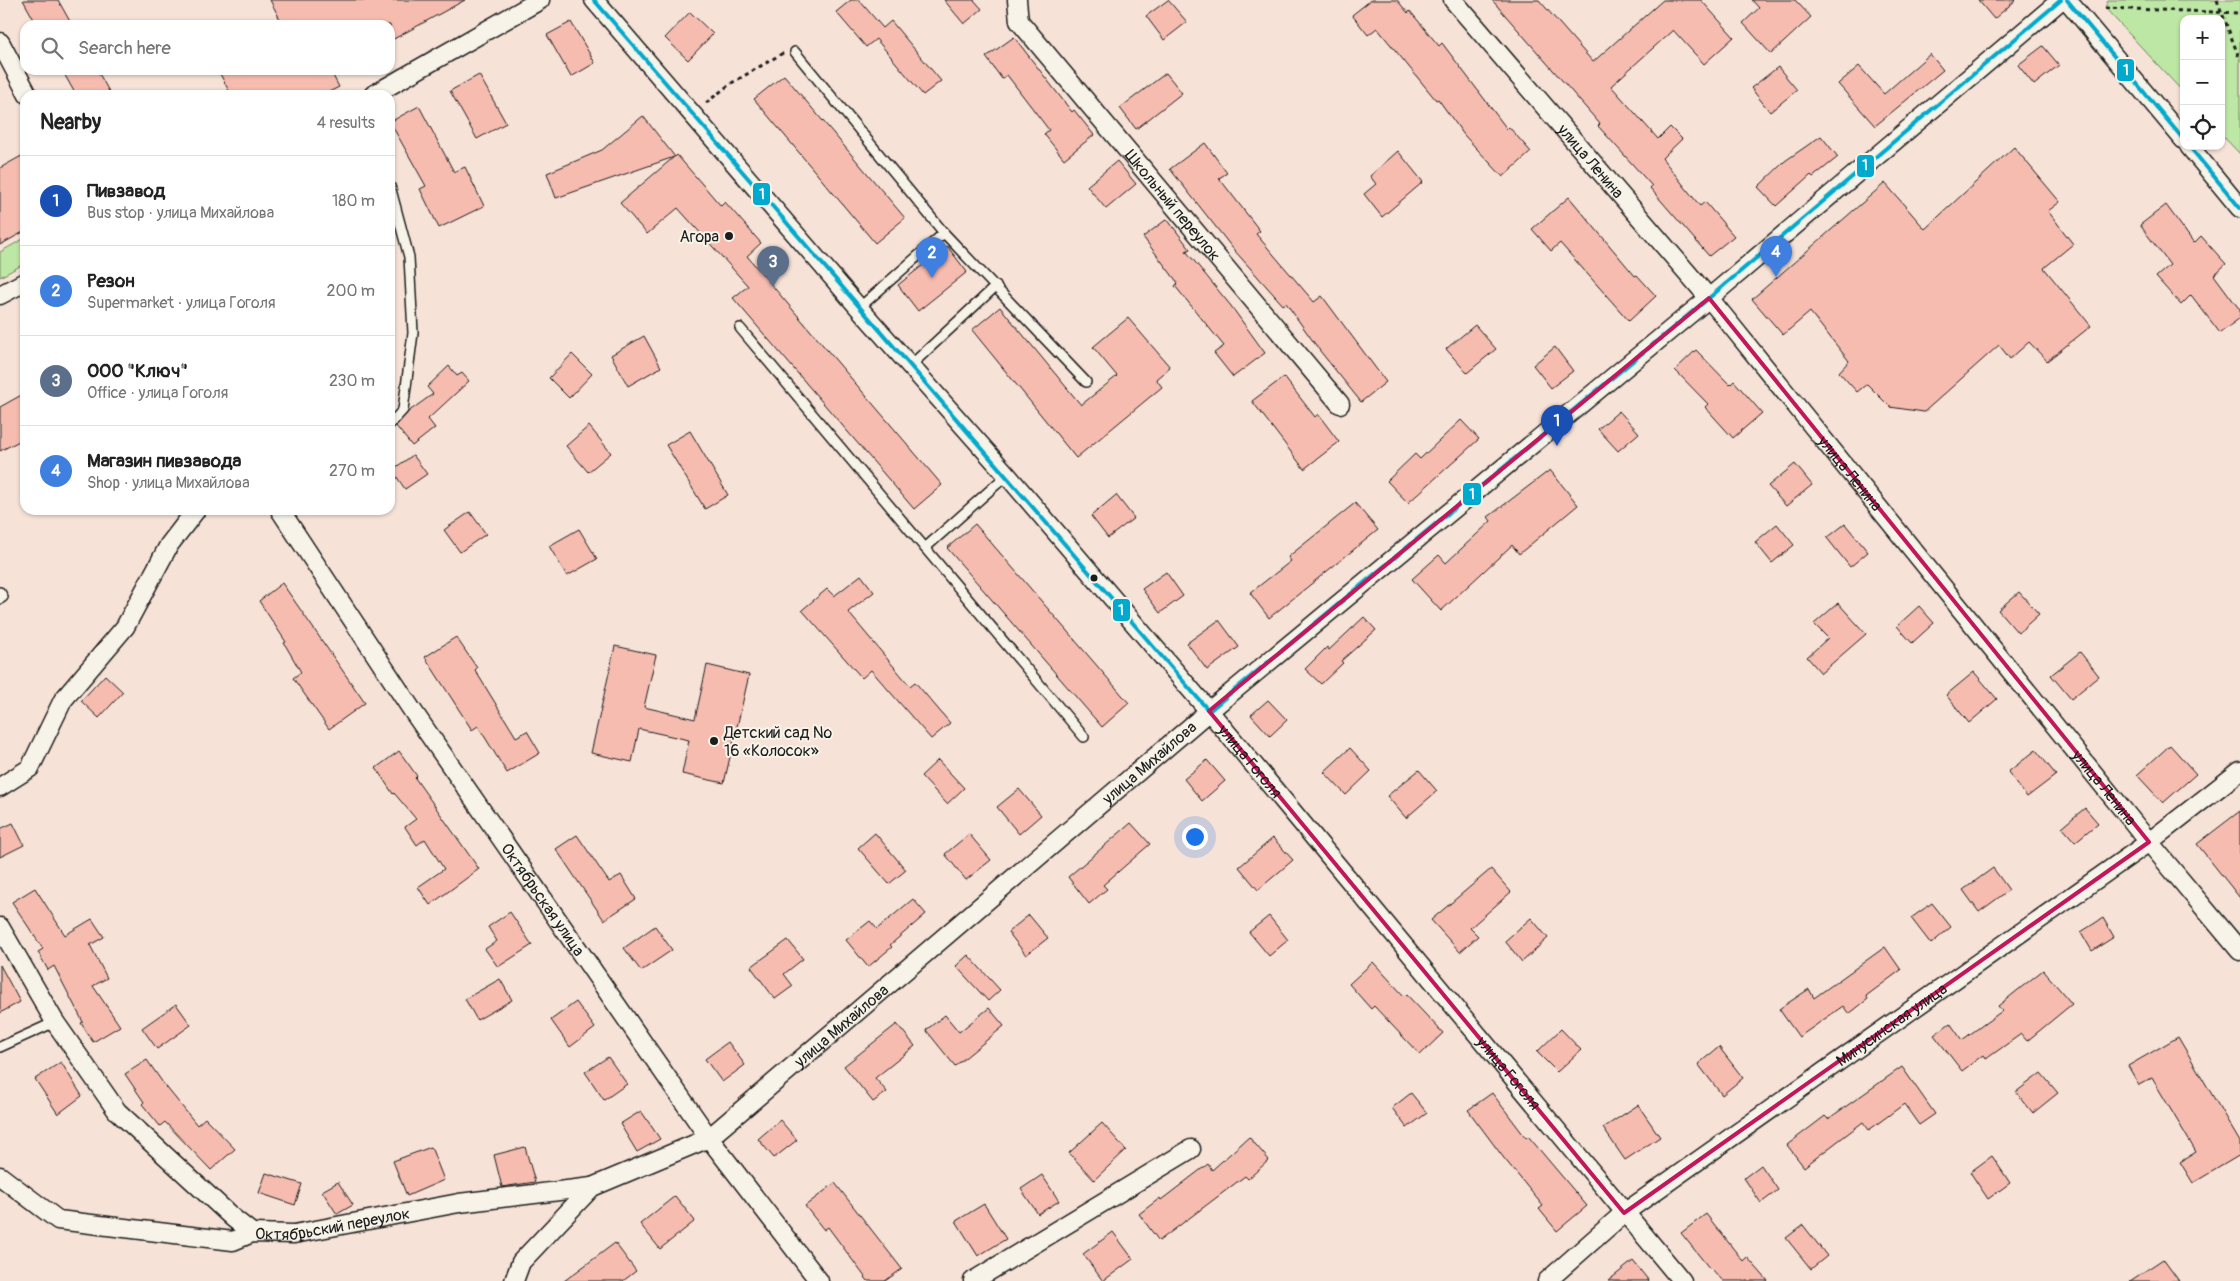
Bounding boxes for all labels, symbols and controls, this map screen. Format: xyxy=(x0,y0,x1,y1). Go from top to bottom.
map controls xyxy=(2180,15,2225,150)
button: + xyxy=(2180,15,2225,60)
search box xyxy=(20,20,395,75)
icon: search xyxy=(38,34,66,62)
text: Search here xyxy=(78,36,171,60)
line badge: 1 xyxy=(2116,58,2135,82)
button: − xyxy=(2180,60,2225,105)
text: 1 xyxy=(2123,62,2129,79)
button: locate xyxy=(2180,105,2225,150)
text: Nearby xyxy=(40,109,101,136)
text: 4 results xyxy=(317,113,375,133)
street label: улица Ленина xyxy=(1552,120,1628,203)
street label: Школьный переулок xyxy=(1120,146,1225,265)
line badge: 1 xyxy=(1856,154,1875,178)
text: 1 xyxy=(1862,157,1868,174)
text: Пивзавод xyxy=(87,179,165,203)
line badge: 1 xyxy=(752,182,771,206)
text: 1 xyxy=(759,186,765,203)
text: 1 xyxy=(53,191,59,211)
text: 180 m xyxy=(332,191,375,211)
text: Bus stop · улица Михайлова xyxy=(87,203,274,223)
place label: Агора xyxy=(680,227,719,247)
marker: Агора xyxy=(723,230,735,242)
pin: 4 xyxy=(1760,236,1792,277)
pin: 2 xyxy=(916,237,948,278)
pin: 3 xyxy=(757,246,789,287)
text: Резон xyxy=(87,269,135,293)
text: 2 xyxy=(52,281,60,301)
text: 200 m xyxy=(327,281,375,301)
text: Supermarket · улица Гоголя xyxy=(87,293,276,313)
text: ООО "Ключ" xyxy=(87,359,188,383)
text: 3 xyxy=(52,371,60,391)
text: 230 m xyxy=(329,371,375,391)
text: Office · улица Гоголя xyxy=(87,383,228,403)
pin: 1 xyxy=(1541,405,1573,446)
street label: улица Ленина xyxy=(1813,431,1886,516)
text: Магазин пивзавода xyxy=(87,449,241,473)
text: 4 xyxy=(51,461,61,481)
text: 270 m xyxy=(329,461,375,481)
text: Shop · улица Михайлова xyxy=(87,473,250,493)
line badge: 1 xyxy=(1462,482,1482,506)
text: 1 xyxy=(1469,486,1475,503)
unlabelled marker xyxy=(1089,573,1099,583)
line badge: 1 xyxy=(1112,598,1131,622)
text: 1 xyxy=(1118,602,1124,619)
street label: улица Михайлова xyxy=(1098,717,1201,809)
street label: улица Гоголя xyxy=(1213,720,1286,802)
place label: Детский сад № 16 «Колосок» xyxy=(723,723,832,761)
marker: Детский сад № 16 «Колосок» xyxy=(708,735,720,747)
street label: улица Ленина xyxy=(2067,745,2140,830)
your location xyxy=(1182,824,1208,850)
street label: Октябрьская улица xyxy=(496,840,589,960)
street label: Минусинская улица xyxy=(1832,979,1951,1071)
street label: улица Михайлова xyxy=(790,980,893,1072)
street label: улица Гоголя xyxy=(1471,1032,1545,1114)
street label: Октябрьский переулок xyxy=(255,1203,412,1245)

